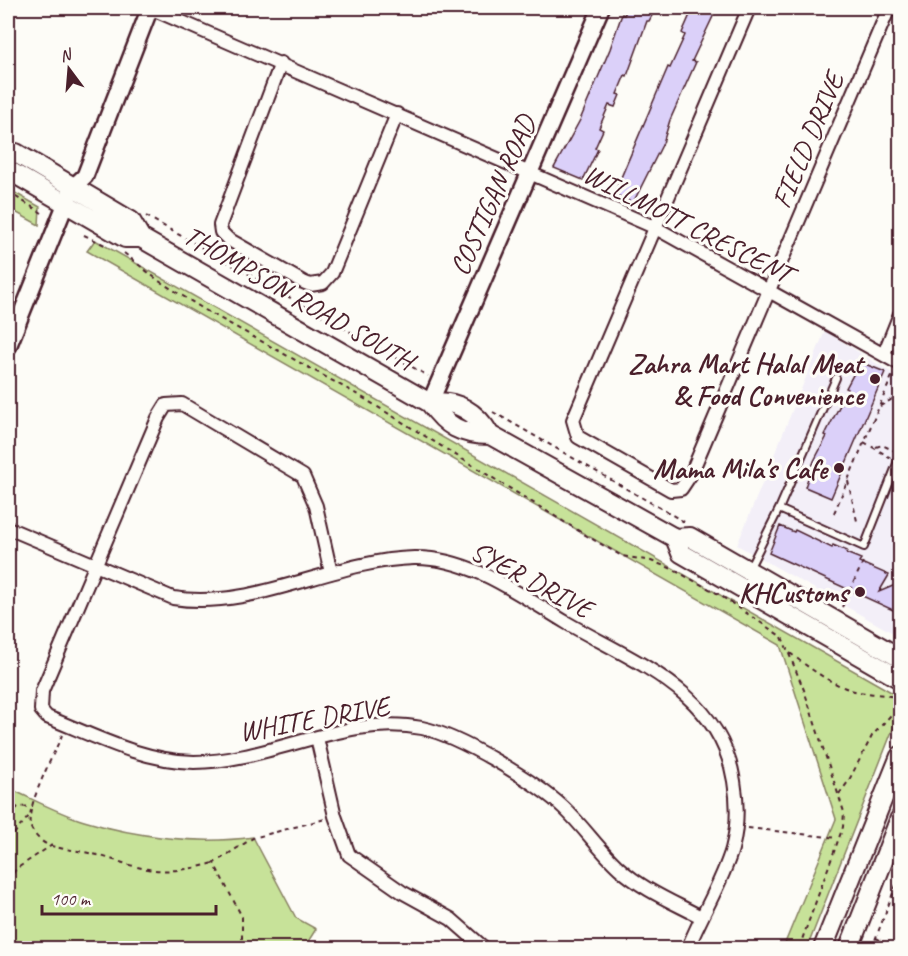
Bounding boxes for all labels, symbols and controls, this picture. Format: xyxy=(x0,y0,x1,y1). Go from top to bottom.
north arrow xyxy=(39,39,99,99)
text: N xyxy=(58,44,76,67)
street label: FIELD DRIVE xyxy=(763,64,853,213)
street label: COSTIGAN ROAD xyxy=(442,107,544,281)
street label: WILLMOTT CRESCENT xyxy=(578,156,804,294)
street label: THOMPSON ROAD SOUTH xyxy=(178,217,424,380)
place label: Zahra Mart Halal Meat & Food Convenience xyxy=(628,346,866,413)
marker: Zahra Mart Halal Meat & Food Convenience xyxy=(868,372,882,386)
place label: Mama Mila's Cafe xyxy=(653,451,830,486)
marker: Mama Mila's Cafe xyxy=(832,461,846,475)
street label: SYER DRIVE xyxy=(465,533,602,628)
place label: KHCustoms xyxy=(739,575,851,610)
marker: KHCustoms xyxy=(853,585,867,599)
street label: WHITE DRIVE xyxy=(236,688,395,749)
scale bar xyxy=(42,878,216,916)
text: 100 m xyxy=(51,888,92,910)

